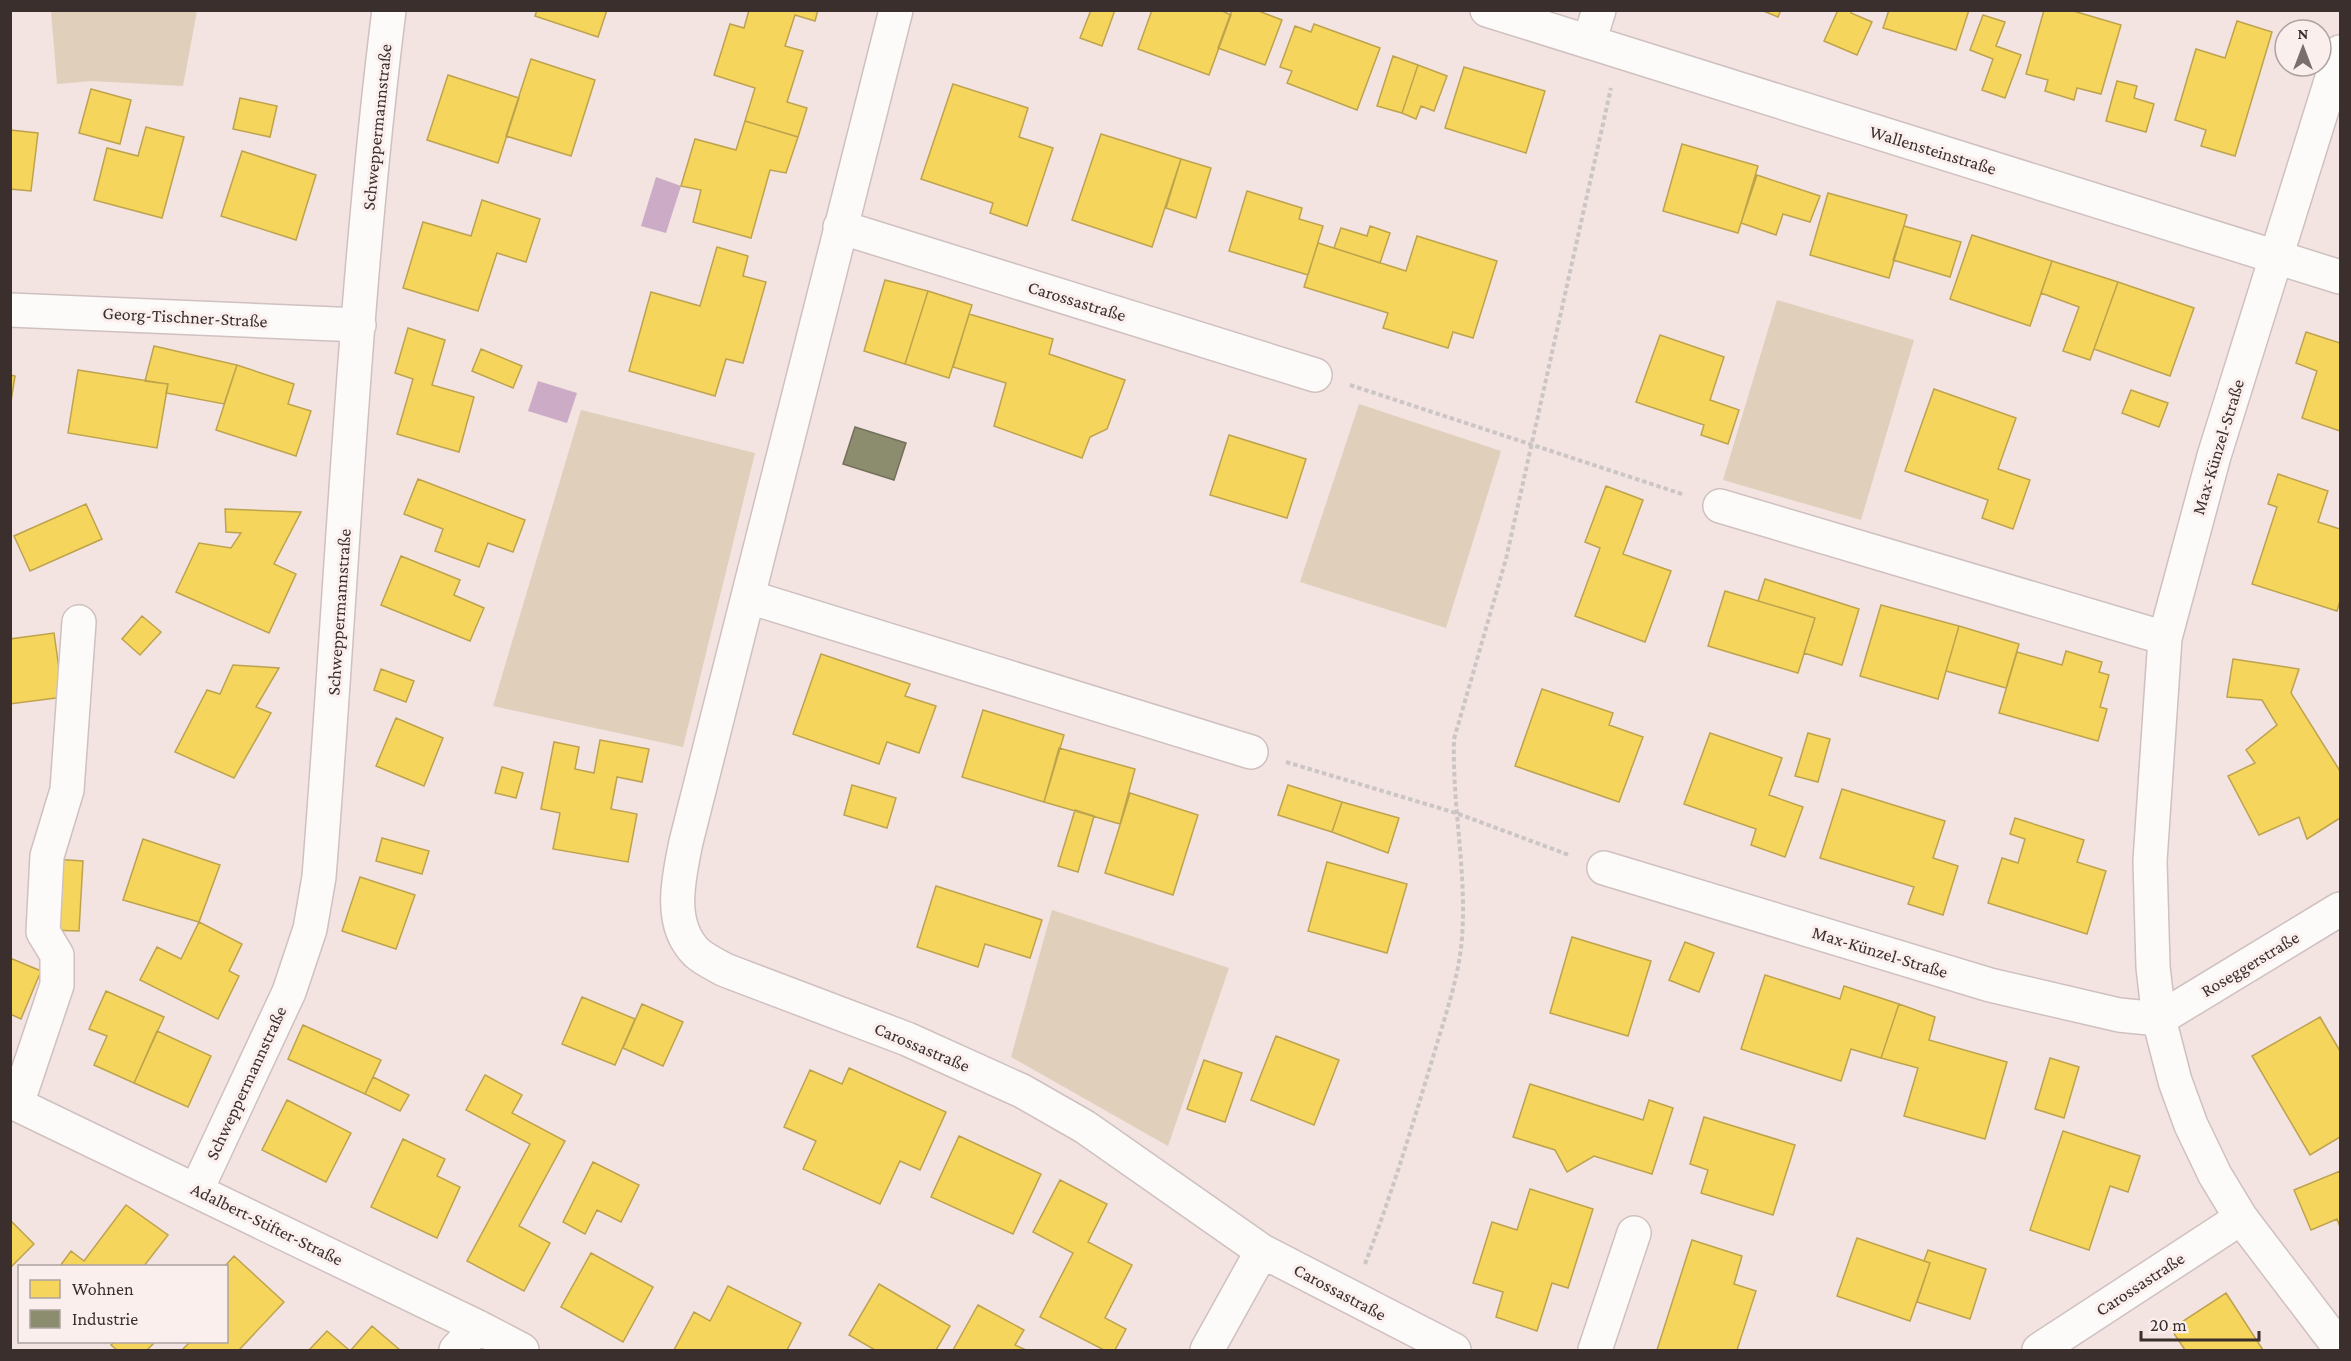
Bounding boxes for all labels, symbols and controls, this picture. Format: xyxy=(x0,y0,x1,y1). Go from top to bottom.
north arrow xyxy=(2273,18,2333,78)
text: N xyxy=(2298,25,2309,42)
street label: Schweppermannstraße xyxy=(358,43,396,211)
street label: Wallensteinstraße xyxy=(1867,121,1999,179)
street label: Carossastraße xyxy=(1025,277,1129,325)
street label: Georg-Tischner-Straße xyxy=(102,303,268,331)
street label: Max-Künzel-Straße xyxy=(2188,377,2248,517)
street label: Schweppermannstraße xyxy=(323,528,355,696)
street label: Max-Künzel-Straße xyxy=(1810,922,1950,982)
street label: Roseggerstraße xyxy=(2197,927,2303,1001)
street label: Schweppermannstraße xyxy=(202,1003,290,1163)
street label: Carossastraße xyxy=(871,1018,973,1076)
street label: Adalbert-Stifter-Straße xyxy=(188,1179,346,1270)
street label: Carossastraße xyxy=(2092,1248,2188,1320)
street label: Carossastraße xyxy=(1290,1259,1390,1325)
legend xyxy=(18,1265,228,1343)
text: Wohnen xyxy=(72,1279,134,1299)
scale bar xyxy=(2141,1304,2260,1342)
text: Industrie xyxy=(72,1309,138,1329)
text: 20 m xyxy=(2150,1315,2187,1335)

